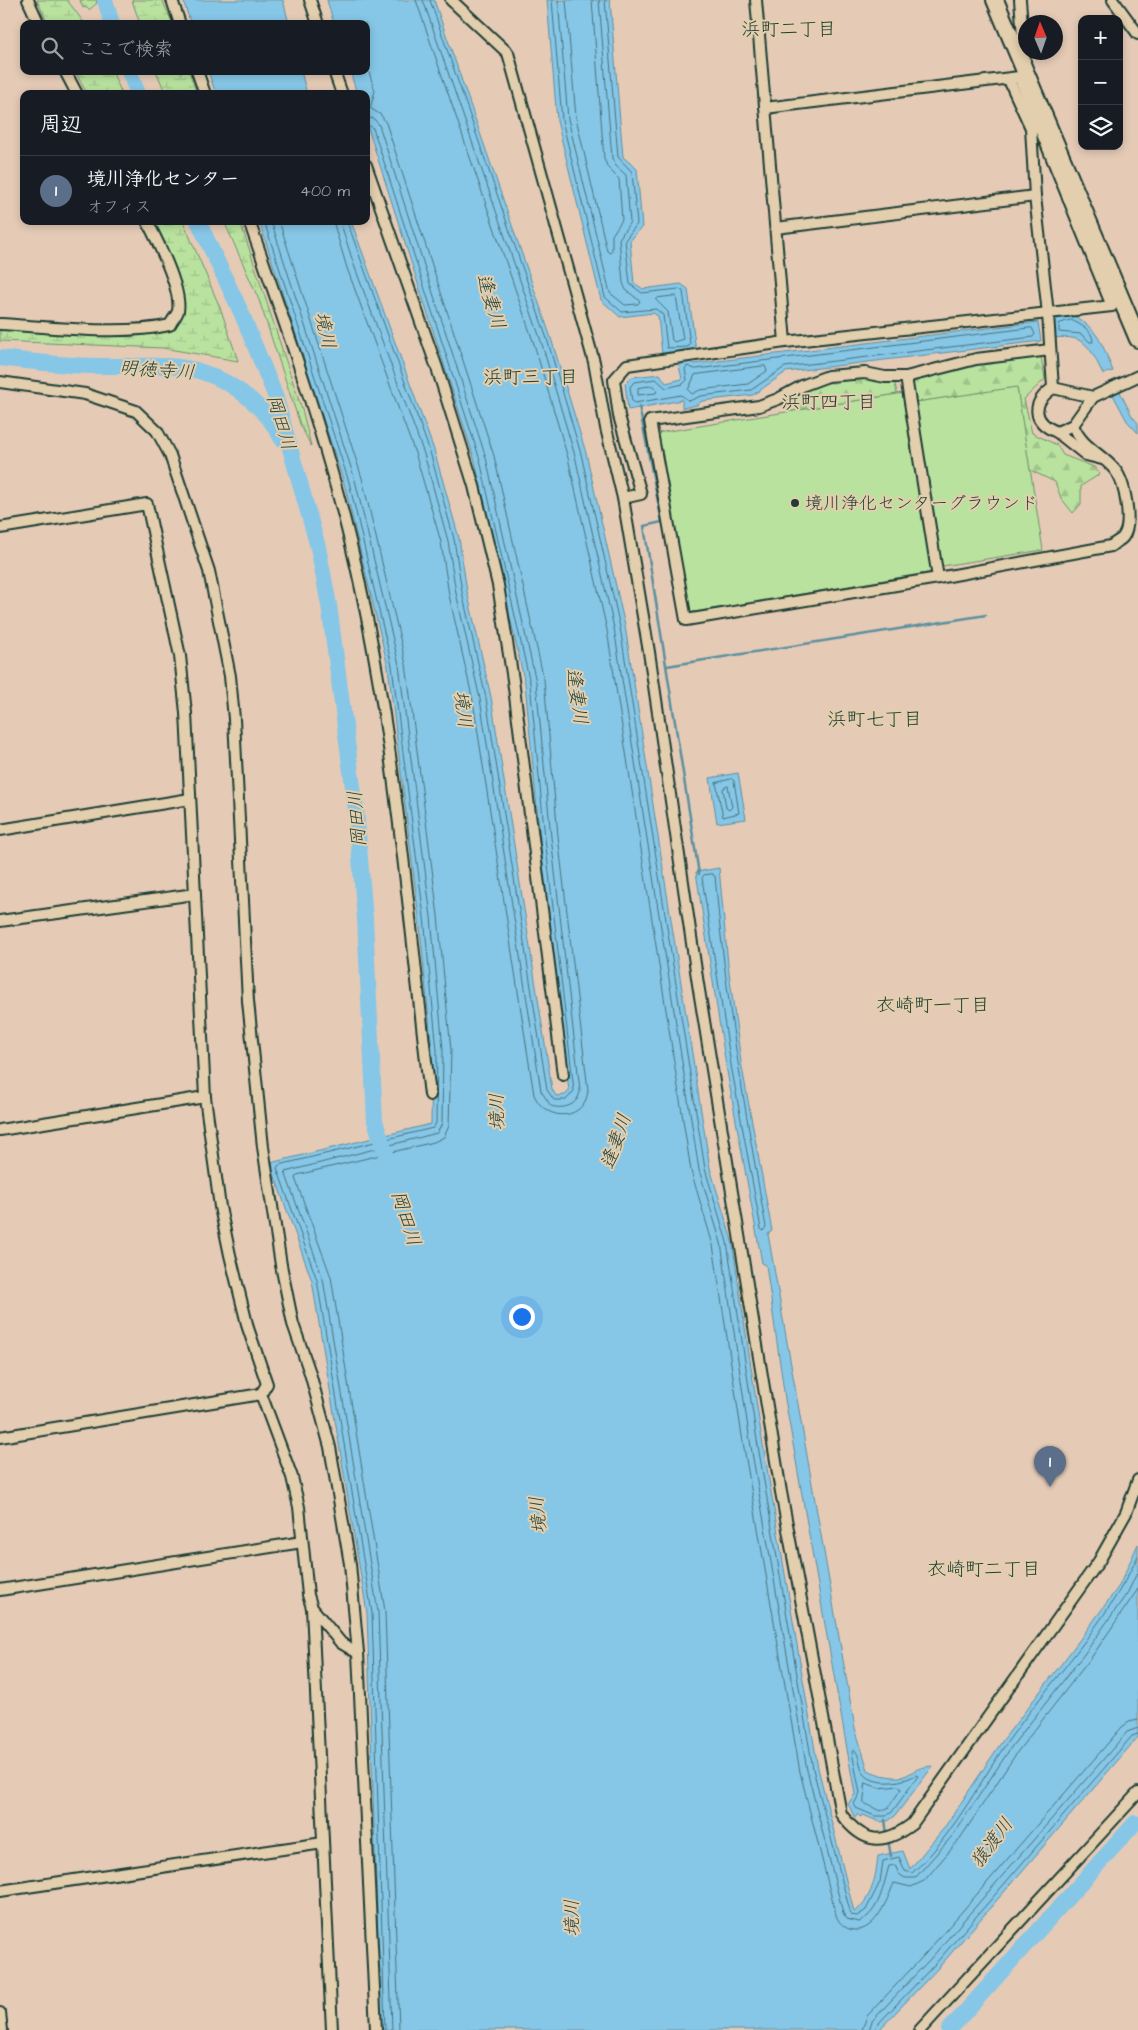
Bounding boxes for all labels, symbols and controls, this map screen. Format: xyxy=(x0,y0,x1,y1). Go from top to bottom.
north arrow xyxy=(1018,15,1063,60)
map controls xyxy=(1078,15,1123,150)
button: + xyxy=(1078,15,1123,60)
district label: 浜町二丁目 xyxy=(741,16,837,43)
search box xyxy=(20,20,370,75)
icon: search xyxy=(38,34,66,62)
text: ここで検索 xyxy=(78,36,173,63)
button: − xyxy=(1078,60,1123,105)
button: layers xyxy=(1078,105,1123,150)
text: 周辺 xyxy=(40,110,82,139)
text: 境川浄化センター xyxy=(87,166,239,193)
text: 1 xyxy=(55,180,57,202)
text: 400 m xyxy=(300,180,350,202)
text: オフィス xyxy=(87,196,151,218)
water label: 逢妻川 xyxy=(469,270,512,333)
water label: 境川 xyxy=(307,309,342,352)
water label: 明徳寺川 xyxy=(118,354,196,387)
district label: 浜町三丁目 xyxy=(483,364,579,391)
district label: 浜町四丁目 xyxy=(781,389,877,416)
water label: 岡田川 xyxy=(259,391,302,454)
place label: 境川浄化センターグラウンド xyxy=(805,491,1038,516)
marker: 境川浄化センターグラウンド xyxy=(789,497,801,509)
water label: 逢妻川 xyxy=(559,666,594,726)
water label: 境川 xyxy=(447,689,479,730)
district label: 浜町七丁目 xyxy=(827,706,923,733)
water label: 岡田川 xyxy=(342,789,373,848)
district label: 衣崎町一丁目 xyxy=(876,992,990,1019)
water label: 境川 xyxy=(484,1093,511,1131)
water label: 逢妻川 xyxy=(594,1110,638,1173)
water label: 岡田川 xyxy=(384,1187,427,1250)
your location xyxy=(509,1304,535,1330)
pin: 1 xyxy=(1034,1446,1066,1487)
water label: 境川 xyxy=(523,1495,554,1535)
district label: 衣崎町二丁目 xyxy=(927,1556,1041,1583)
water label: 猿渡川 xyxy=(964,1812,1020,1874)
water label: 境川 xyxy=(559,1899,586,1937)

